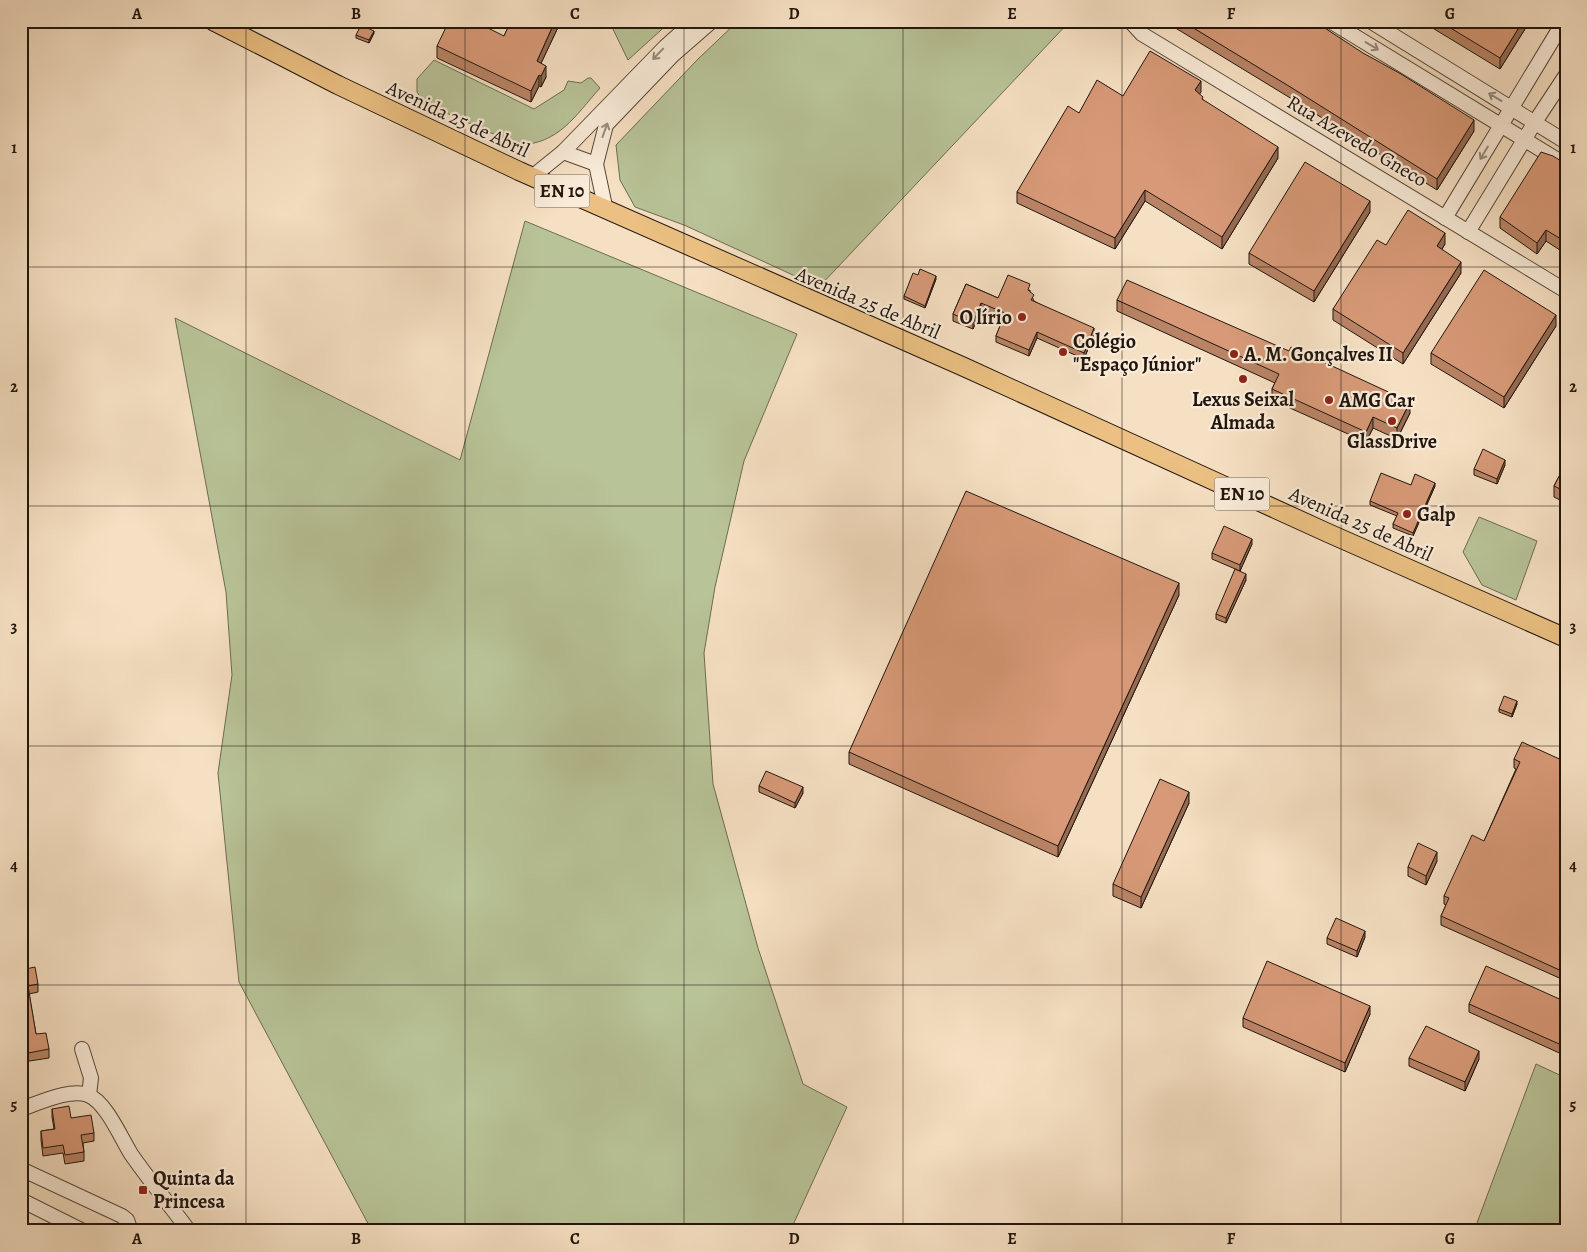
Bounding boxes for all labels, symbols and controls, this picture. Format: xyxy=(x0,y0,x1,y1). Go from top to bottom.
text: A xyxy=(131,3,143,25)
text: B xyxy=(351,3,361,25)
text: C xyxy=(570,3,580,25)
text: D xyxy=(788,3,800,25)
text: E xyxy=(1007,3,1017,25)
text: F xyxy=(1227,3,1236,25)
text: G xyxy=(1445,3,1455,25)
one-way arrow xyxy=(1365,42,1379,52)
one-way arrow xyxy=(652,47,664,60)
street label: Avenida 25 de Abril xyxy=(381,74,534,164)
street label: Rua Azevedo Gneco xyxy=(1282,89,1432,193)
one-way arrow xyxy=(1488,91,1502,101)
one-way arrow xyxy=(601,123,610,138)
text: 1 xyxy=(11,137,17,159)
text: 1 xyxy=(1570,137,1576,159)
one-way arrow xyxy=(1479,145,1489,159)
road number: EN 10 xyxy=(534,175,590,208)
street label: Avenida 25 de Abril xyxy=(791,260,945,346)
place label: O lírio xyxy=(960,304,1012,331)
marker: O lírio xyxy=(1016,311,1028,323)
place label: Colégio "Espaço Júnior" xyxy=(1073,328,1201,378)
place label: A. M. Gonçalves II xyxy=(1243,341,1393,368)
marker: Colégio "Espaço Júnior" xyxy=(1057,346,1069,358)
marker: A. M. Gonçalves II xyxy=(1228,348,1240,360)
marker: Lexus Seixal Almada xyxy=(1237,373,1249,385)
text: 2 xyxy=(10,376,18,398)
text: 2 xyxy=(1569,376,1577,398)
place label: Lexus Seixal Almada xyxy=(1192,386,1295,436)
place label: AMG Car xyxy=(1338,387,1415,414)
marker: AMG Car xyxy=(1323,394,1335,406)
marker: GlassDrive xyxy=(1386,415,1398,427)
place label: GlassDrive xyxy=(1347,428,1437,455)
road number: EN 10 xyxy=(1214,478,1270,510)
street label: Avenida 25 de Abril xyxy=(1284,480,1437,568)
place label: Galp xyxy=(1417,501,1456,528)
marker: Galp xyxy=(1401,508,1413,520)
text: 3 xyxy=(11,616,18,638)
text: 3 xyxy=(1570,616,1577,638)
text: 4 xyxy=(10,855,18,877)
text: 4 xyxy=(1569,855,1577,877)
text: 5 xyxy=(11,1094,18,1116)
text: 5 xyxy=(1570,1094,1577,1116)
place label: Quinta da Princesa xyxy=(153,1165,235,1215)
marker: Quinta da Princesa xyxy=(137,1184,149,1196)
text: A xyxy=(131,1228,143,1250)
text: B xyxy=(351,1228,361,1250)
text: C xyxy=(570,1228,580,1250)
text: D xyxy=(788,1228,800,1250)
text: E xyxy=(1007,1228,1017,1250)
text: F xyxy=(1227,1228,1236,1250)
text: G xyxy=(1445,1228,1455,1250)

